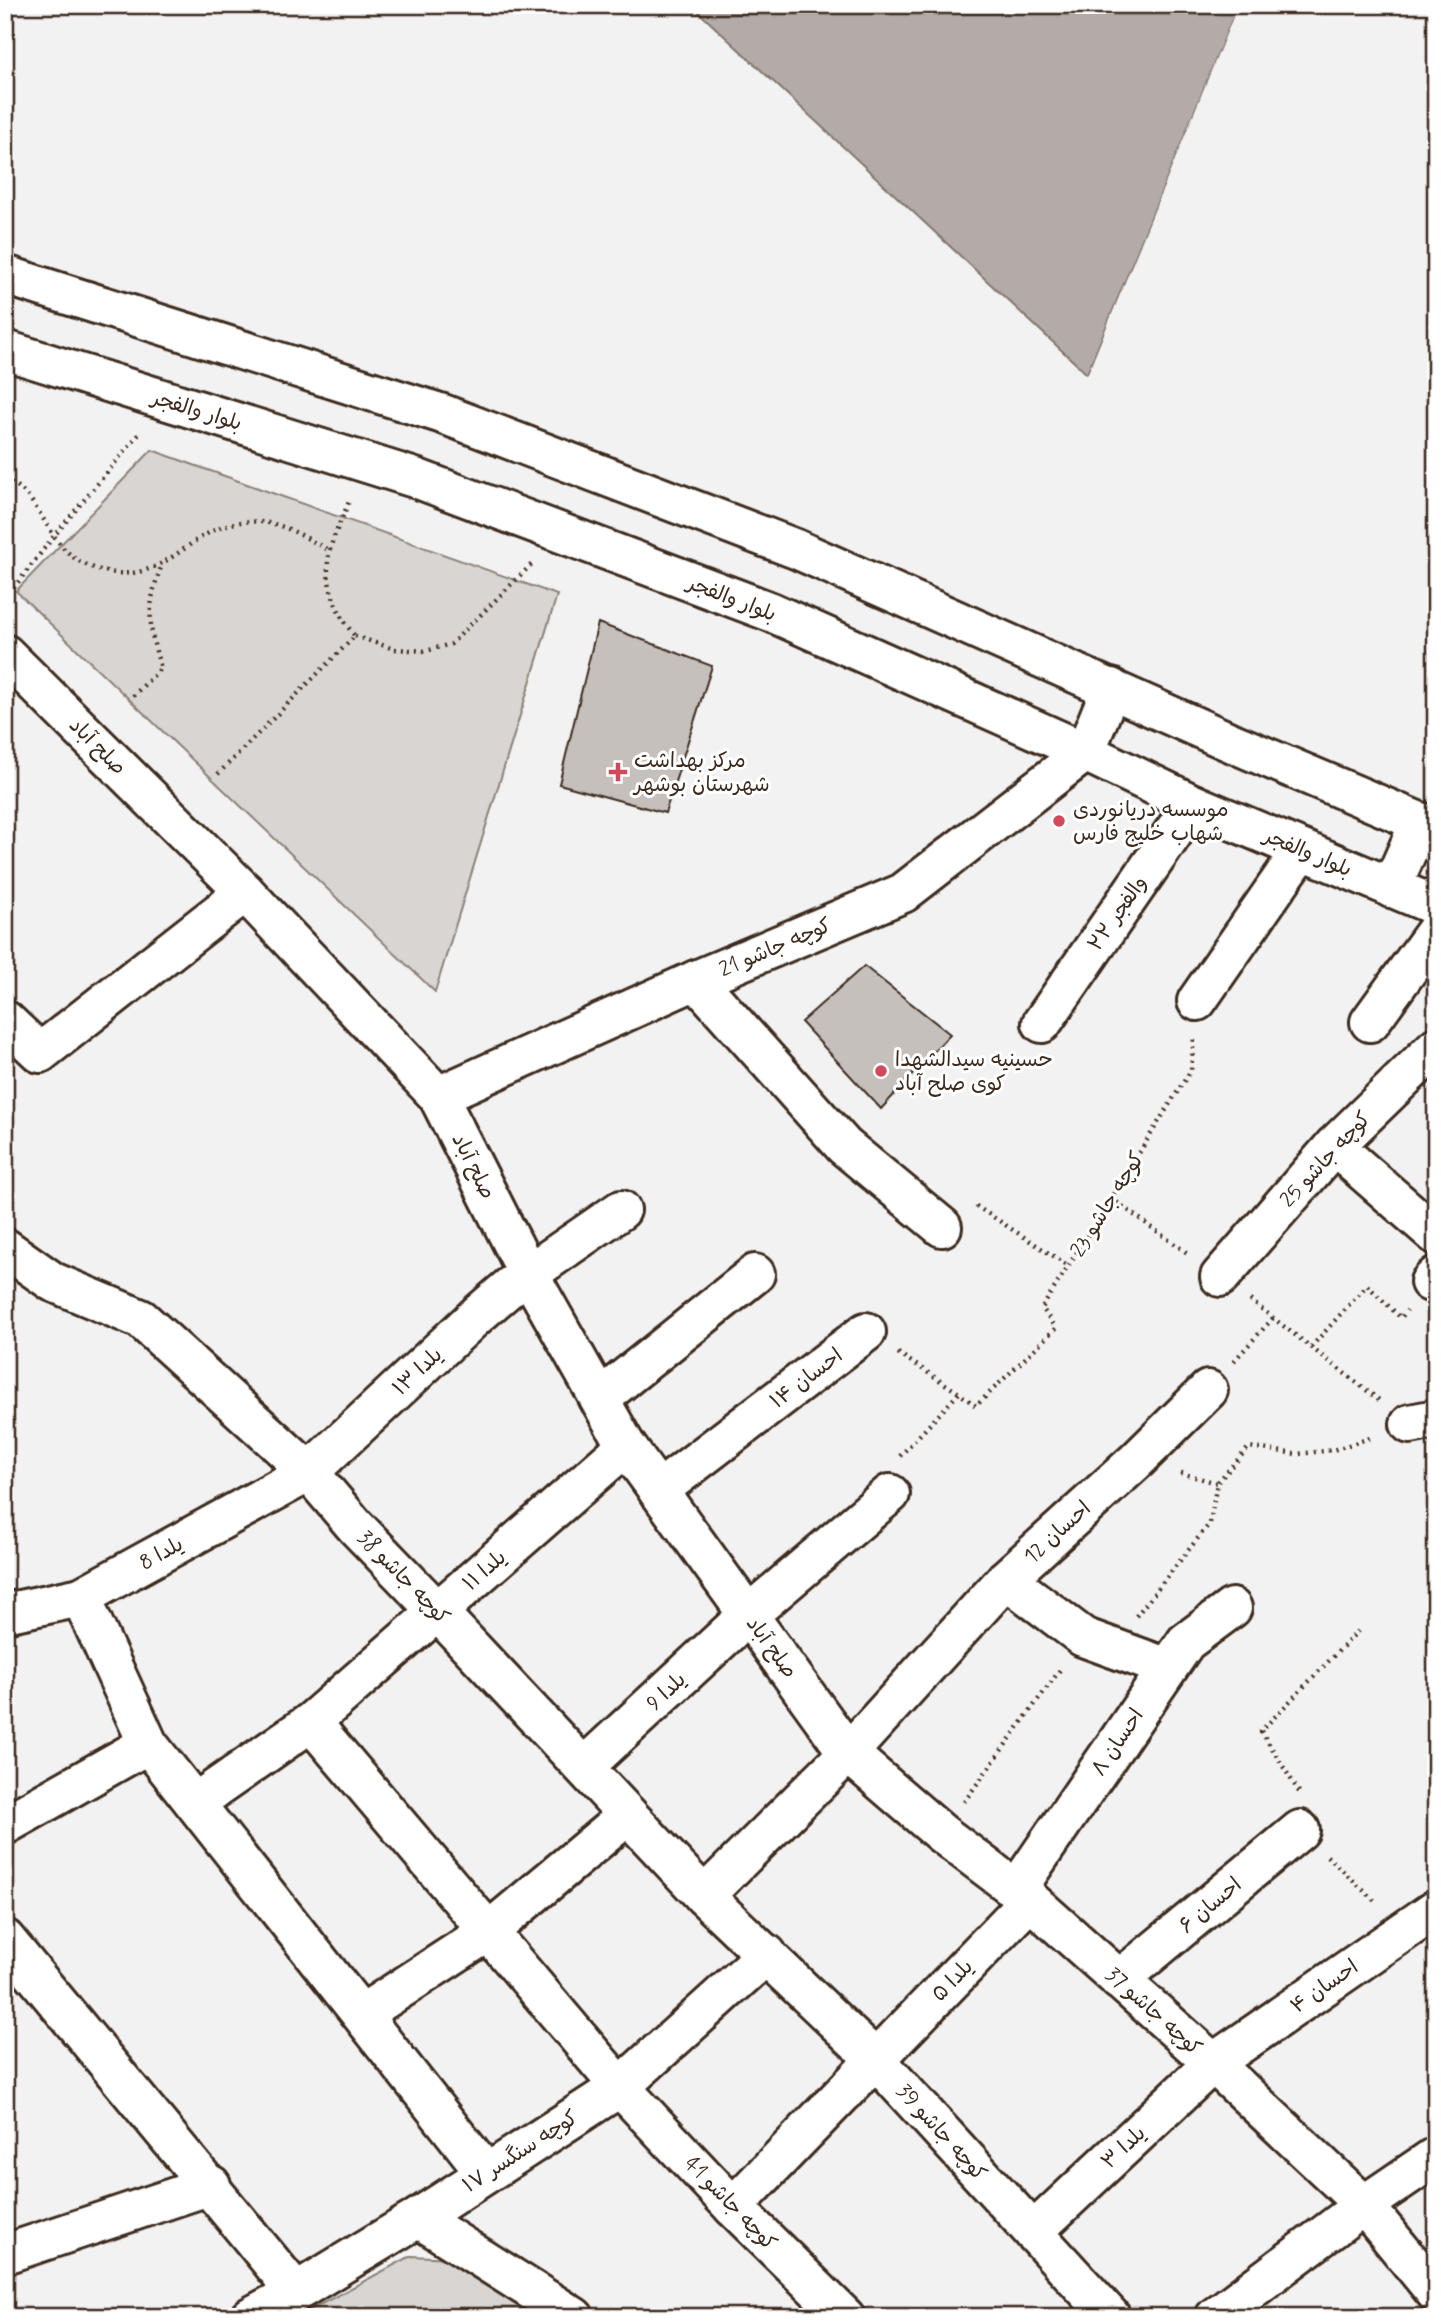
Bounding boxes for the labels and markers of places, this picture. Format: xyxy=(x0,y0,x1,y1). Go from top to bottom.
place label: مرکز بهداشت شهرستان بوشهر xyxy=(632,747,770,799)
marker: مرکز بهداشت شهرستان بوشهر xyxy=(608,762,628,782)
place label: موسسه دریانوردی شهاب خلیج فارس xyxy=(1073,796,1229,848)
marker: موسسه دریانوردی شهاب خلیج فارس xyxy=(1051,813,1067,829)
place label: حسینیه سیدالشهدا کوی صلح آباد xyxy=(895,1046,1053,1098)
marker: حسینیه سیدالشهدا کوی صلح آباد xyxy=(873,1063,889,1079)

